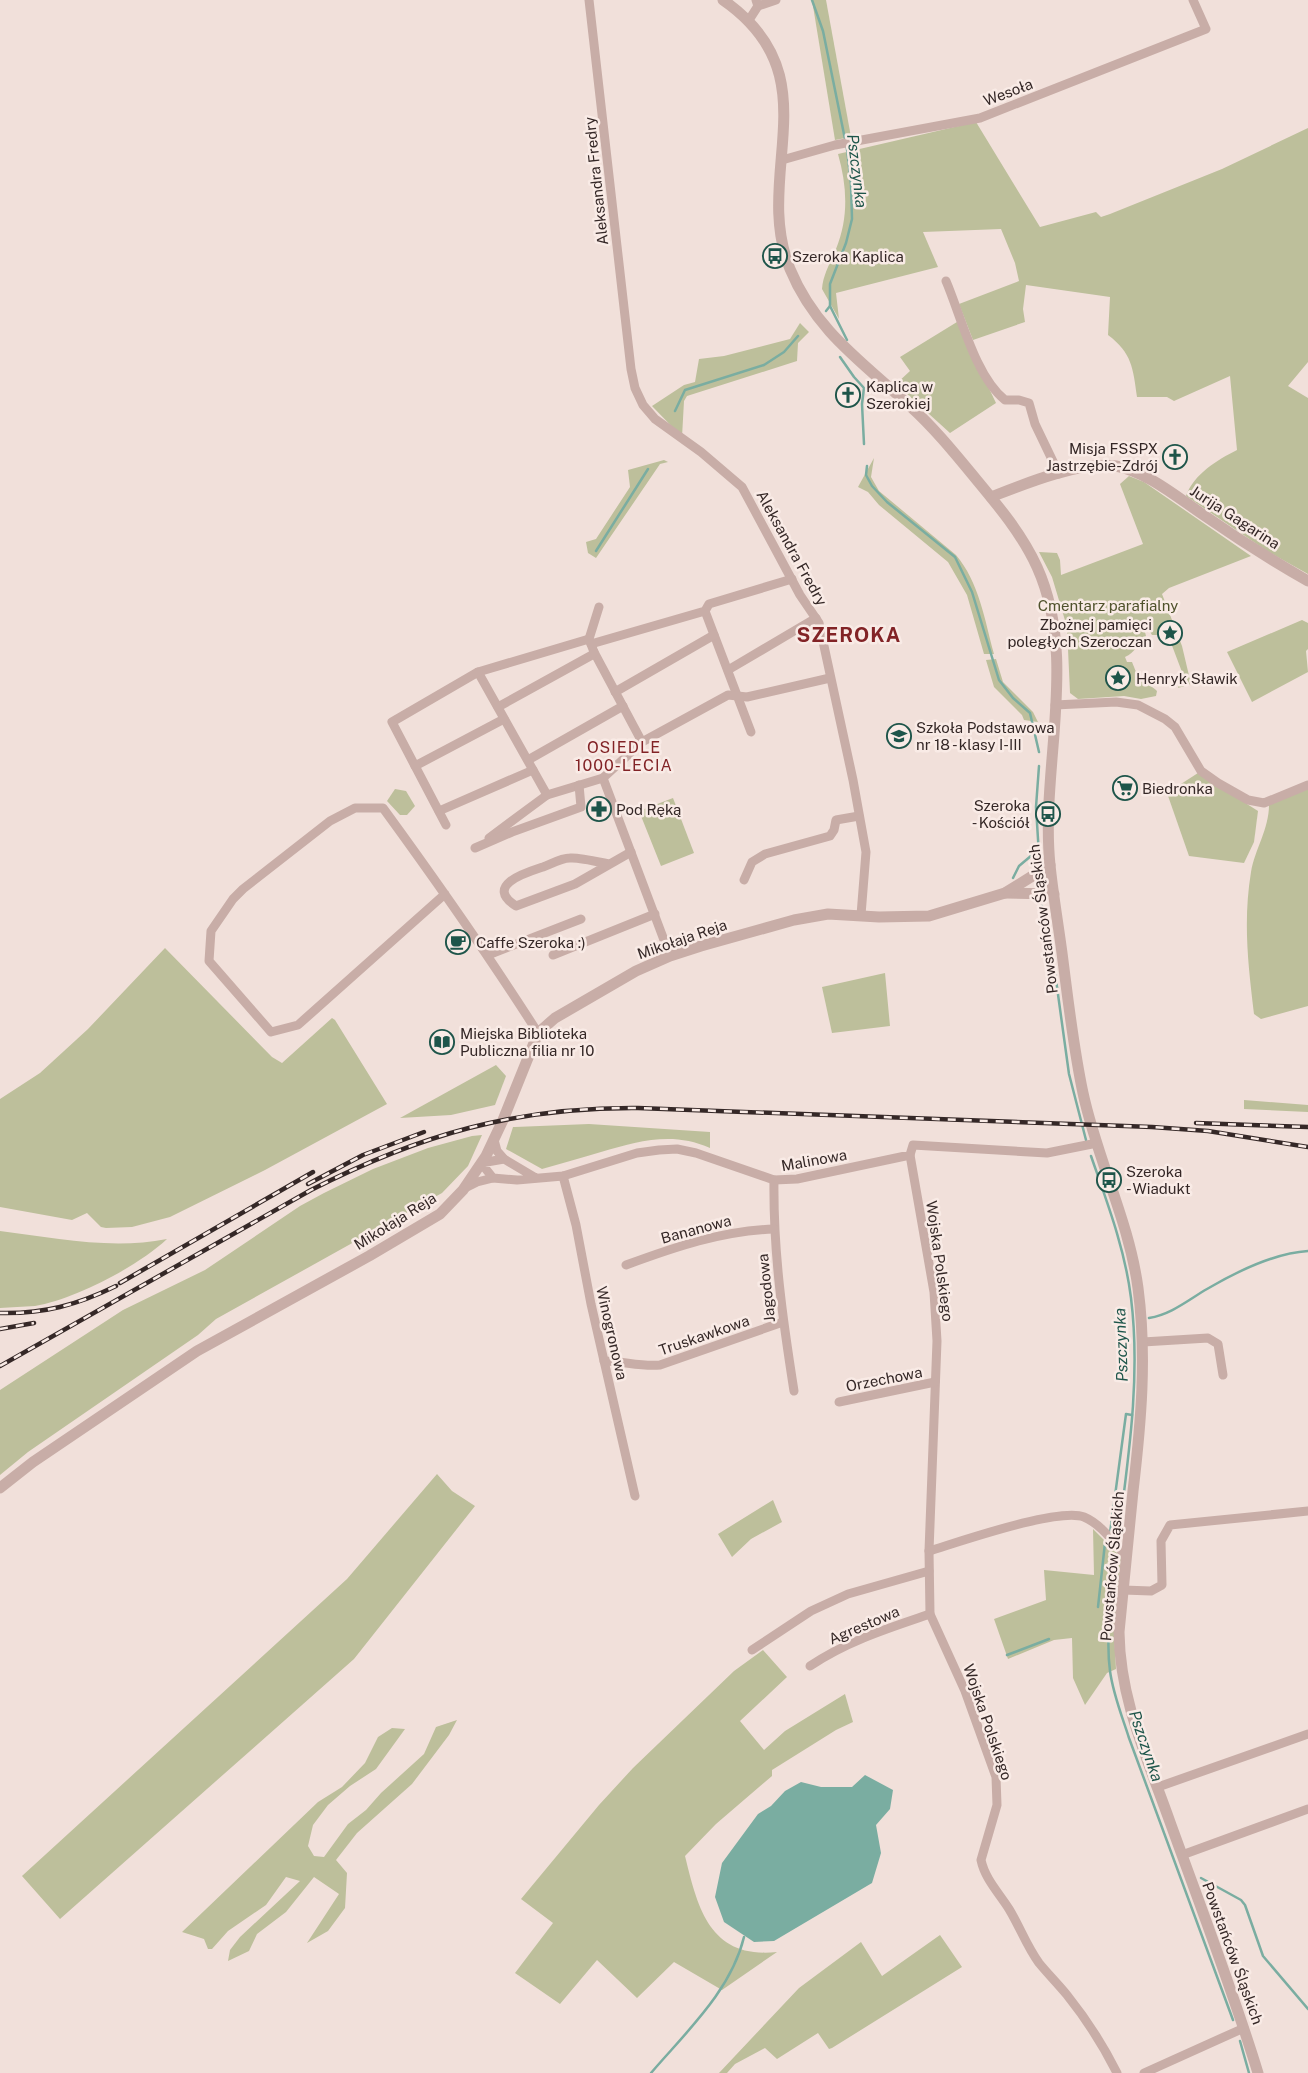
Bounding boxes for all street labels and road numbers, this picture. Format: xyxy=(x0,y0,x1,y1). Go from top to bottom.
street label: Wesoła xyxy=(981,75,1035,109)
street label: Aleksandra Fredry xyxy=(581,116,611,246)
street label: Jurija Gagarina xyxy=(1187,482,1283,552)
street label: Aleksandra Fredry xyxy=(753,487,831,609)
street label: Powstańców Śląskich xyxy=(1024,843,1061,995)
street label: Mikołaja Reja xyxy=(635,916,729,962)
street label: Malinowa xyxy=(780,1146,848,1174)
street label: Mikołaja Reja xyxy=(351,1189,439,1253)
street label: Wojska Polskiego xyxy=(923,1200,957,1322)
street label: Bananowa xyxy=(659,1211,733,1247)
street label: Jagodowa xyxy=(754,1253,778,1323)
street label: Winogronowa xyxy=(593,1285,631,1381)
street label: Truskawkowa xyxy=(656,1312,752,1358)
street label: Orzechowa xyxy=(844,1363,924,1395)
street label: Powstańców Śląskich xyxy=(1096,1490,1127,1642)
street label: Agrestowa xyxy=(826,1602,902,1648)
street label: Wojska Polskiego xyxy=(960,1662,1016,1782)
street label: Powstańców Śląskich xyxy=(1199,1879,1268,2027)

